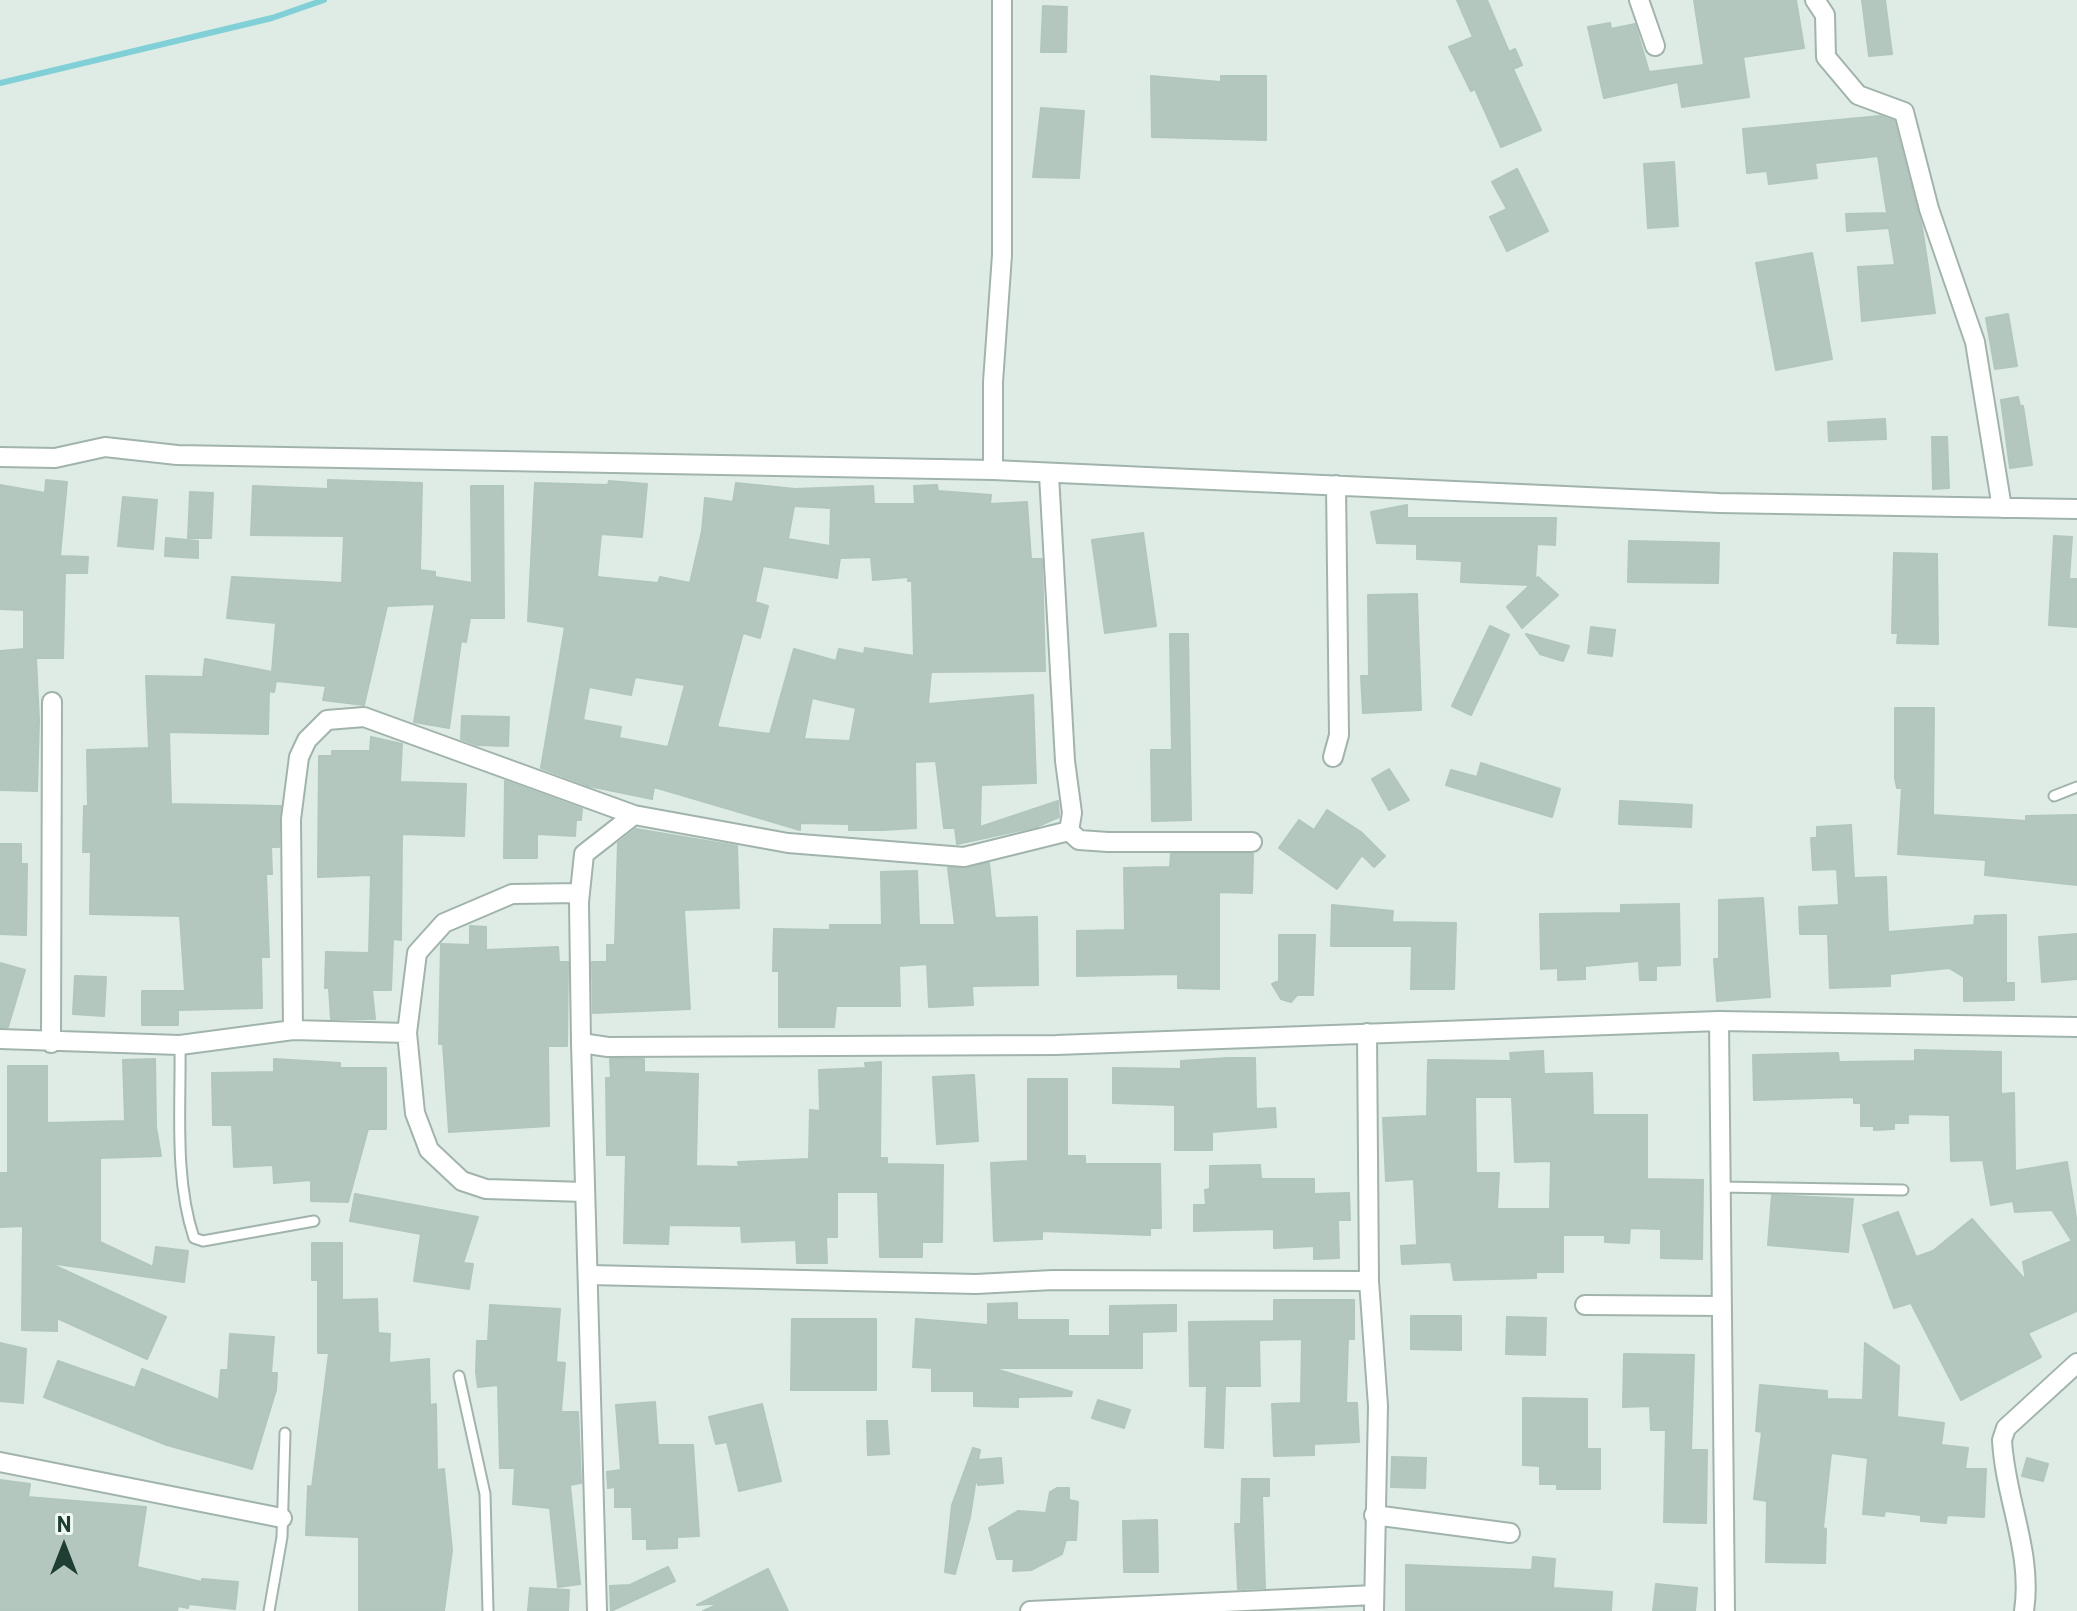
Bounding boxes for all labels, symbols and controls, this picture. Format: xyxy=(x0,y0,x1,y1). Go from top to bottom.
north arrow xyxy=(24,1507,104,1587)
text: N xyxy=(57,1510,71,1536)

